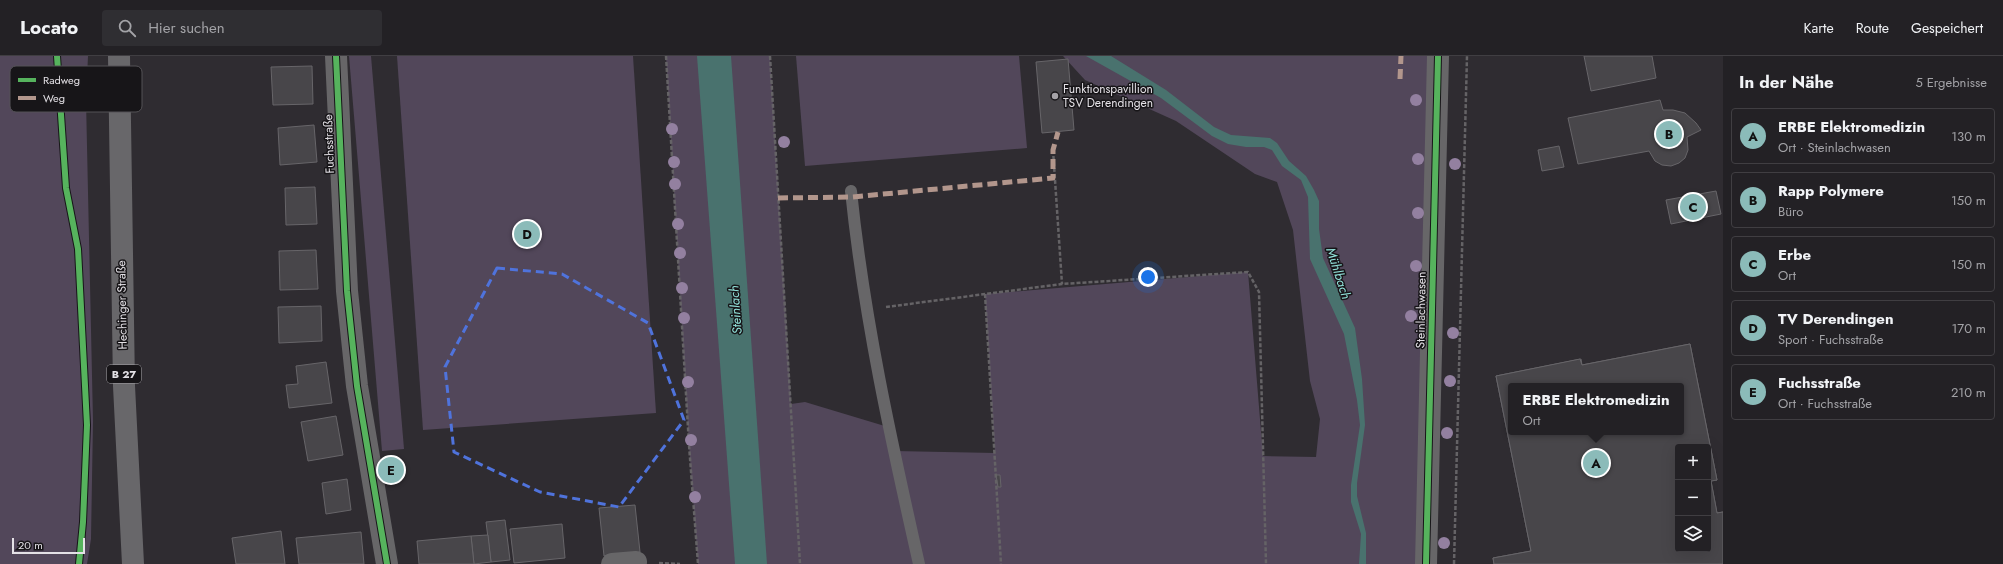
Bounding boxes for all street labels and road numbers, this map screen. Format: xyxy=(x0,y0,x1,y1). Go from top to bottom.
street label: Fuchsstraße xyxy=(319,114,339,174)
street label: Hechinger Straße xyxy=(112,260,132,350)
street label: Steinlachwasen xyxy=(1411,271,1431,349)
road number: B 27 xyxy=(107,365,141,383)

